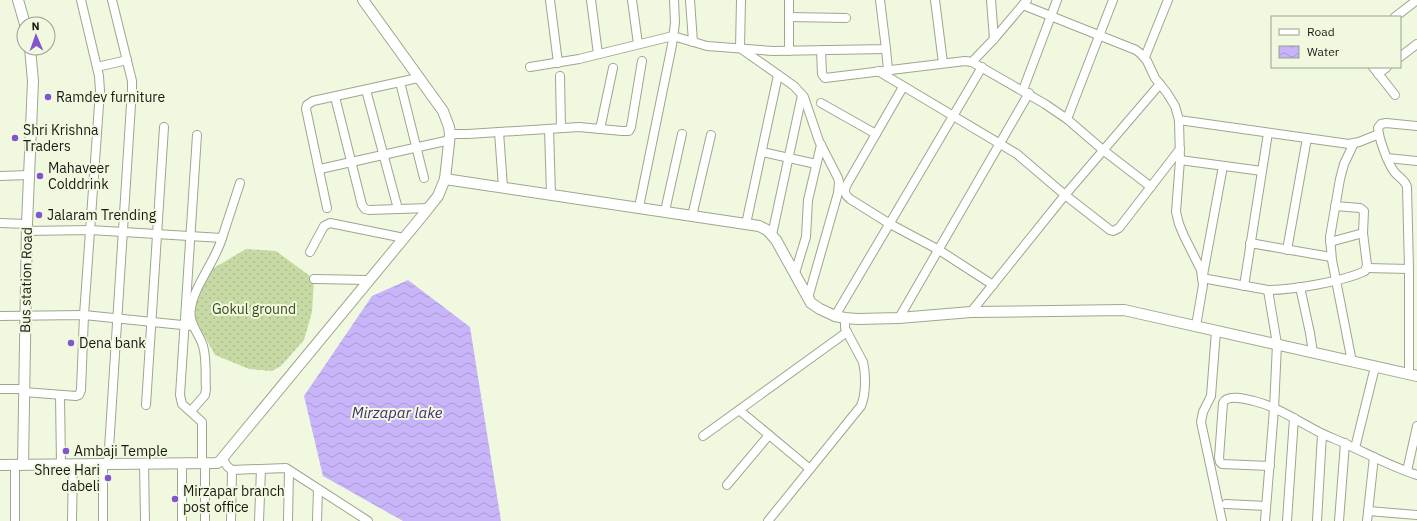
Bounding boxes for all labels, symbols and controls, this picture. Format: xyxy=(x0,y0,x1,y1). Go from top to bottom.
north arrow xyxy=(16,16,56,56)
legend xyxy=(1271,16,1401,68)
text: N xyxy=(31,19,40,33)
text: Road xyxy=(1307,24,1335,39)
text: Water xyxy=(1307,44,1340,59)
place label: Ramdev furniture xyxy=(56,88,165,106)
marker: Ramdev furniture xyxy=(43,92,53,102)
place label: Shri Krishna Traders xyxy=(23,121,99,155)
marker: Shri Krishna Traders xyxy=(10,133,20,143)
place label: Mahaveer Colddrink xyxy=(48,159,109,193)
marker: Mahaveer Colddrink xyxy=(35,171,45,181)
place label: Jalaram Trending xyxy=(47,206,157,224)
marker: Jalaram Trending xyxy=(34,210,44,220)
street label: Bus station Road xyxy=(16,227,36,333)
park label: Gokul ground xyxy=(212,300,296,318)
place label: Dena bank xyxy=(79,334,146,352)
marker: Dena bank xyxy=(66,338,76,348)
water label: Mirzapar lake xyxy=(352,403,443,422)
place label: Ambaji Temple xyxy=(74,442,168,460)
marker: Ambaji Temple xyxy=(61,446,71,456)
place label: Shree Hari dabeli xyxy=(34,461,100,495)
marker: Shree Hari dabeli xyxy=(103,473,113,483)
place label: Mirzapar branch post office xyxy=(183,482,285,516)
marker: Mirzapar branch post office xyxy=(170,494,180,504)

